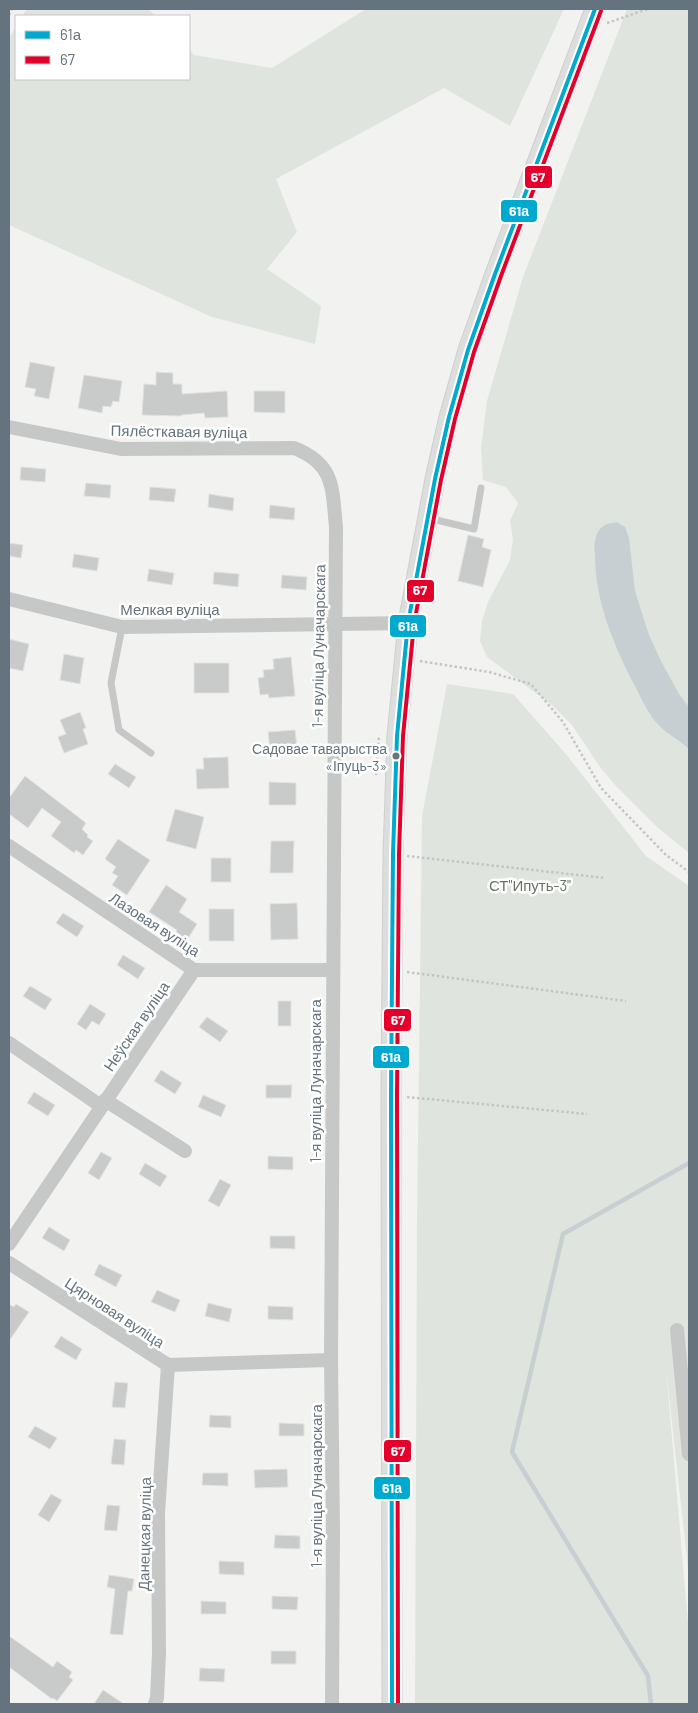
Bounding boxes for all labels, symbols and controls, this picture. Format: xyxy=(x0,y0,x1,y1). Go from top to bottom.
legend xyxy=(15,15,190,80)
text: 61а xyxy=(60,25,82,43)
text: 67 xyxy=(60,50,75,68)
line badge: 67 xyxy=(524,165,553,189)
text: 67 xyxy=(531,168,545,185)
line badge: 61а xyxy=(500,199,538,223)
text: 61а xyxy=(509,202,529,219)
street label: Пялёсткавая вуліца xyxy=(111,421,248,441)
street label: 1-я вуліца Луначарскага xyxy=(308,563,328,728)
line badge: 67 xyxy=(406,579,435,603)
text: 67 xyxy=(413,581,427,598)
street label: Мелкая вуліца xyxy=(120,600,220,618)
line badge: 61а xyxy=(389,614,427,638)
text: 61а xyxy=(398,617,418,634)
place label: Садовае таварыства «Іпуць-3» xyxy=(252,740,387,774)
marker: Садовае таварыства «Іпуць-3» xyxy=(391,751,401,761)
park label: СТ"Ипуть-3" xyxy=(489,876,571,894)
street label: Лазовая вуліца xyxy=(106,888,204,960)
street label: Неўская вуліца xyxy=(99,977,173,1074)
street label: 1-я вуліца Луначарскага xyxy=(306,999,324,1163)
line badge: 67 xyxy=(383,1008,412,1032)
text: 67 xyxy=(391,1011,405,1028)
line badge: 61а xyxy=(372,1045,410,1069)
text: 61а xyxy=(381,1048,401,1065)
street label: Цярновая вуліца xyxy=(62,1273,169,1351)
street label: 1-я вуліца Луначарскага xyxy=(307,1404,325,1568)
line badge: 67 xyxy=(383,1439,412,1463)
text: 67 xyxy=(391,1442,405,1459)
street label: Данецкая вуліца xyxy=(134,1476,154,1591)
line badge: 61а xyxy=(373,1476,411,1500)
text: 61а xyxy=(382,1479,402,1496)

